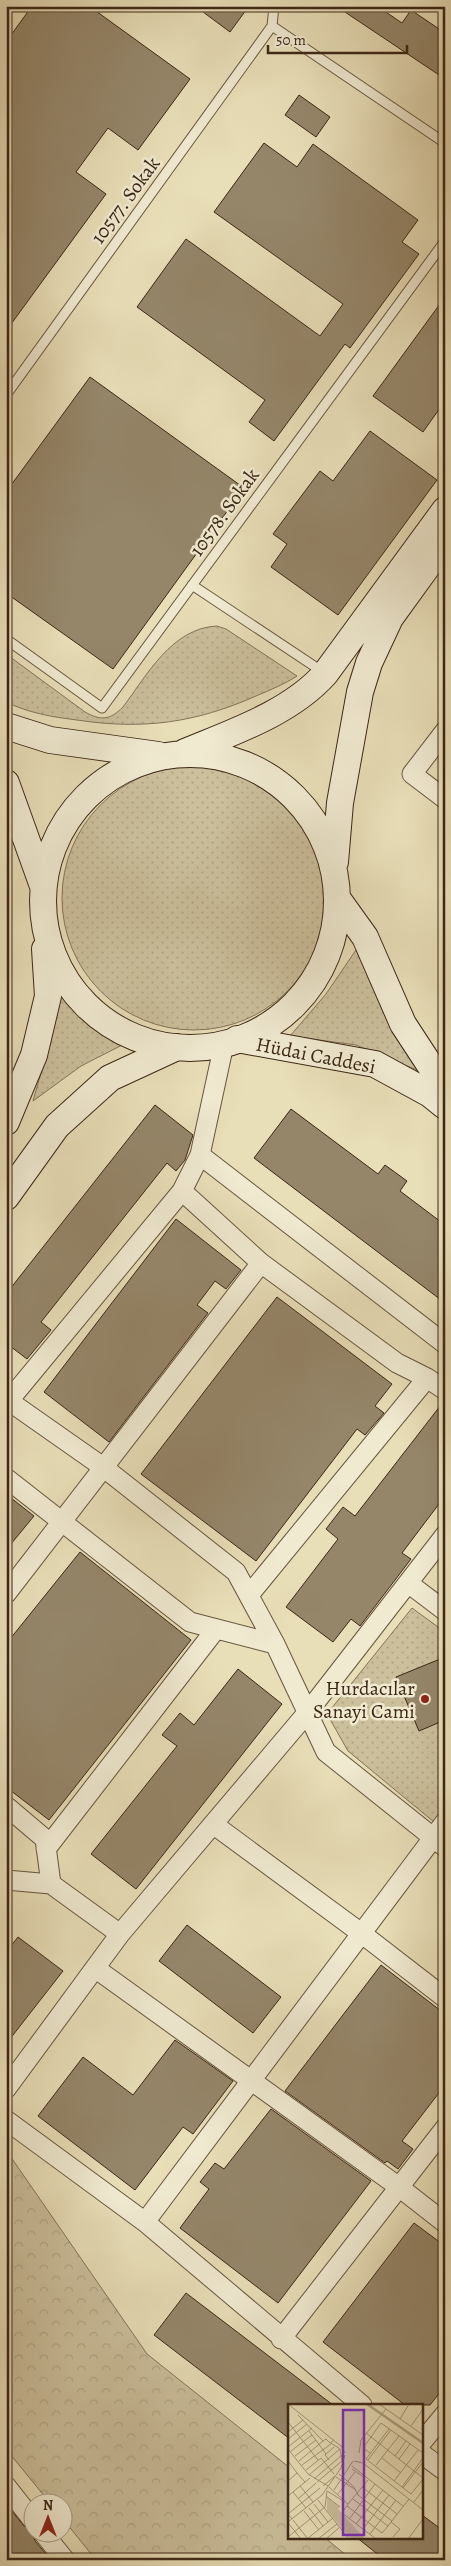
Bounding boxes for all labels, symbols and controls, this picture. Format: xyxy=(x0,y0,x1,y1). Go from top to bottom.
scale bar xyxy=(268,22,407,54)
text: 50 m xyxy=(276,30,306,50)
street label: 10577. Sokak xyxy=(85,151,166,249)
street label: 10578. Sokak xyxy=(183,463,266,562)
street label: Hüdai Caddesi xyxy=(254,1031,378,1080)
place label: Hurdacılar Sanayi Cami xyxy=(313,1675,415,1725)
marker: Hurdacılar Sanayi Cami xyxy=(419,1693,431,1705)
inset map xyxy=(288,2404,424,2538)
north arrow xyxy=(22,2494,72,2544)
text: N xyxy=(43,2496,53,2515)

